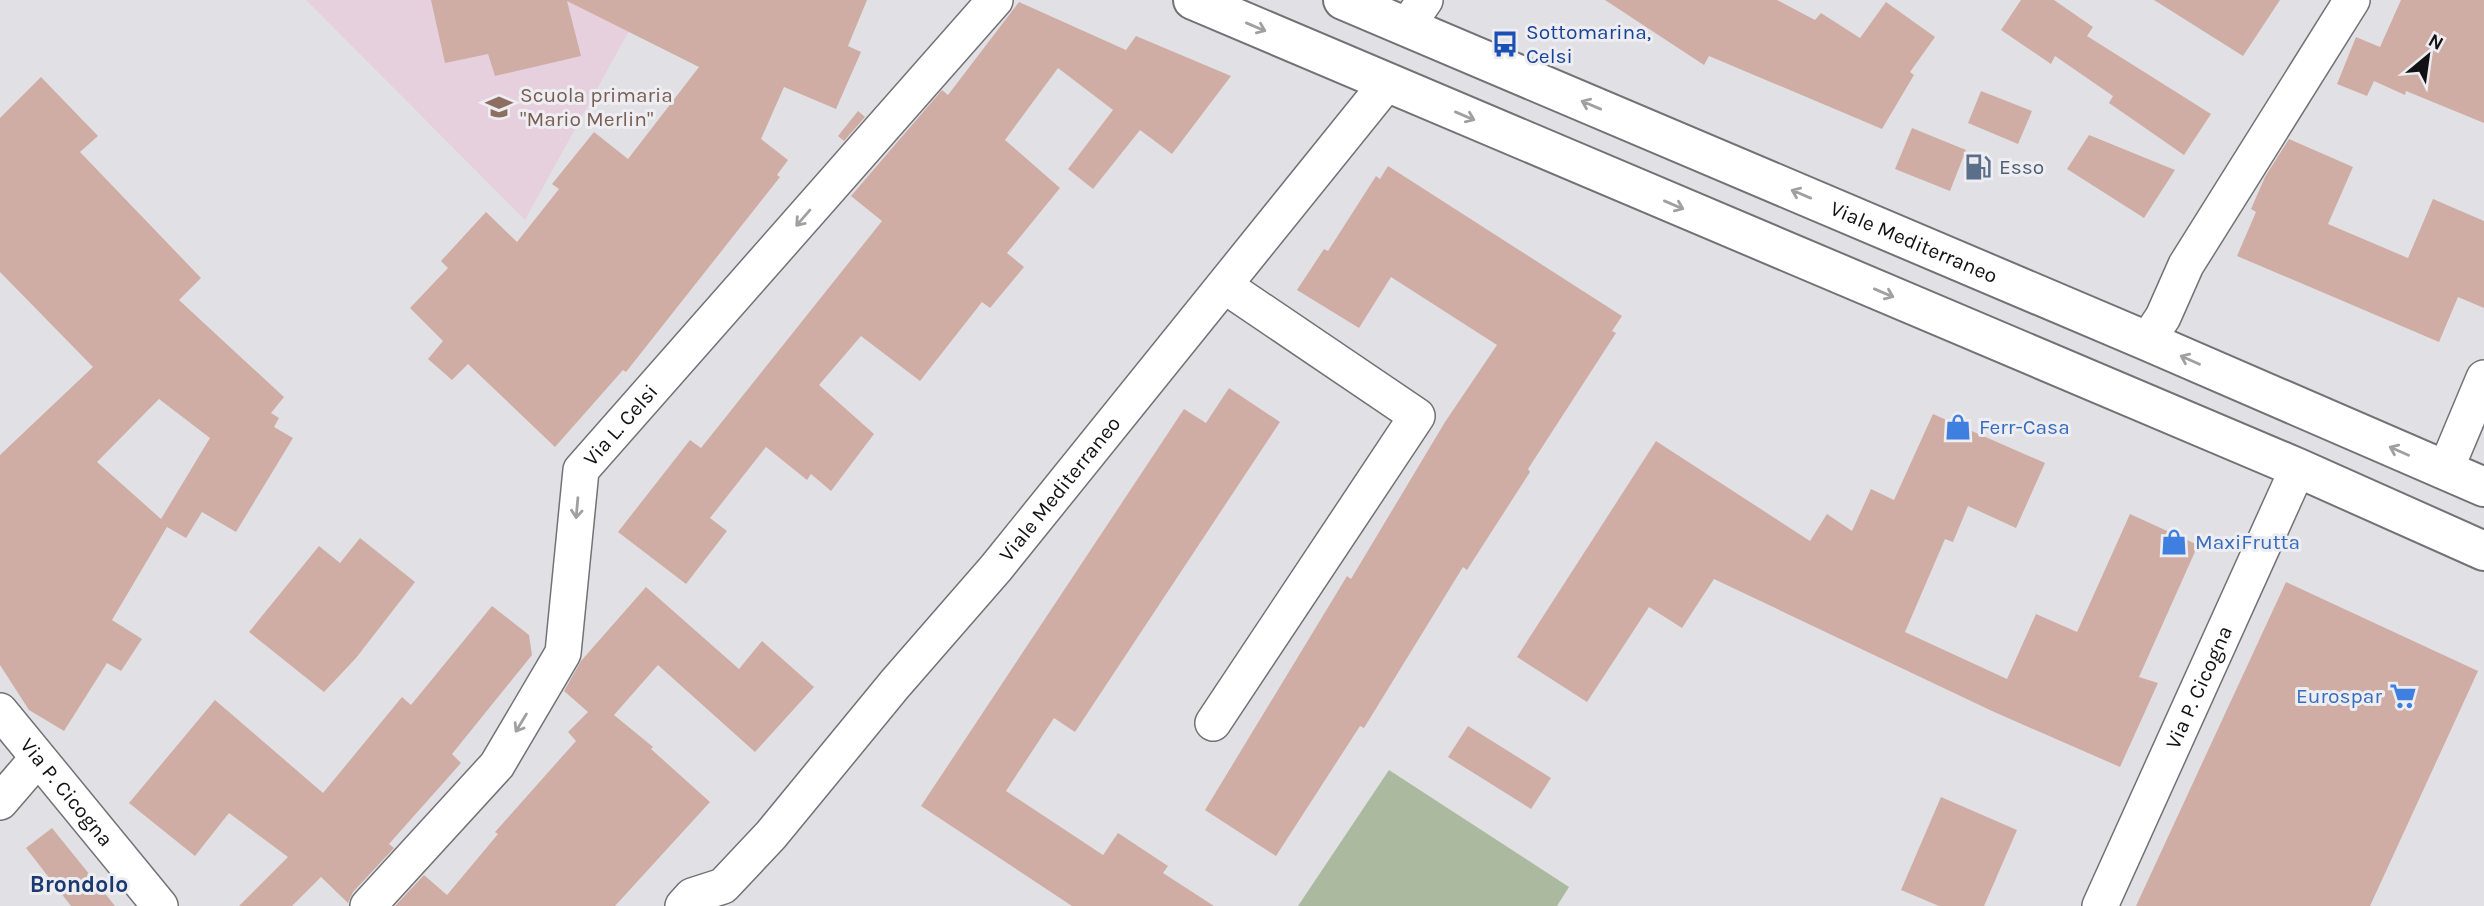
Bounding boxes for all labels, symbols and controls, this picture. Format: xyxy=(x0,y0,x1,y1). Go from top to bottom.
place label: Sottomarina, Celsi xyxy=(1526,20,1651,68)
one-way arrow xyxy=(1244,21,1266,34)
north arrow xyxy=(2393,21,2463,91)
bus stop icon: Sottomarina, Celsi xyxy=(1490,29,1520,59)
text: N xyxy=(2424,29,2447,55)
place label: Scuola primaria "Mario Merlin" xyxy=(520,83,673,131)
school or university icon: Scuola primaria "Mario Merlin" xyxy=(484,92,514,122)
one-way arrow xyxy=(1581,98,1602,111)
one-way arrow xyxy=(1454,110,1475,123)
fuel station icon: Esso xyxy=(1963,152,1993,182)
place label: Esso xyxy=(1999,155,2044,179)
one-way arrow xyxy=(1790,187,1812,200)
street label: Viale Mediterraneo xyxy=(1827,196,2001,288)
one-way arrow xyxy=(1663,199,1685,212)
one-way arrow xyxy=(795,209,811,227)
one-way arrow xyxy=(1873,288,1894,301)
one-way arrow xyxy=(2180,352,2202,365)
street label: Via L. Celsi xyxy=(579,379,663,470)
street label: Viale Mediterraneo xyxy=(994,412,1125,566)
shop icon: Ferr-Casa xyxy=(1943,412,1973,442)
place label: Ferr-Casa xyxy=(1979,415,2070,439)
one-way arrow xyxy=(2389,444,2410,457)
one-way arrow xyxy=(570,496,583,519)
shop icon: MaxiFrutta xyxy=(2159,527,2189,557)
place label: MaxiFrutta xyxy=(2195,530,2300,554)
street label: Via P. Cicogna xyxy=(2161,622,2237,753)
supermarket icon: Eurospar xyxy=(2388,681,2418,711)
place label: Eurospar xyxy=(2296,684,2382,708)
one-way arrow xyxy=(514,713,528,733)
street label: Via P. Cicogna xyxy=(15,733,118,851)
district label: Brondolo xyxy=(30,871,128,898)

